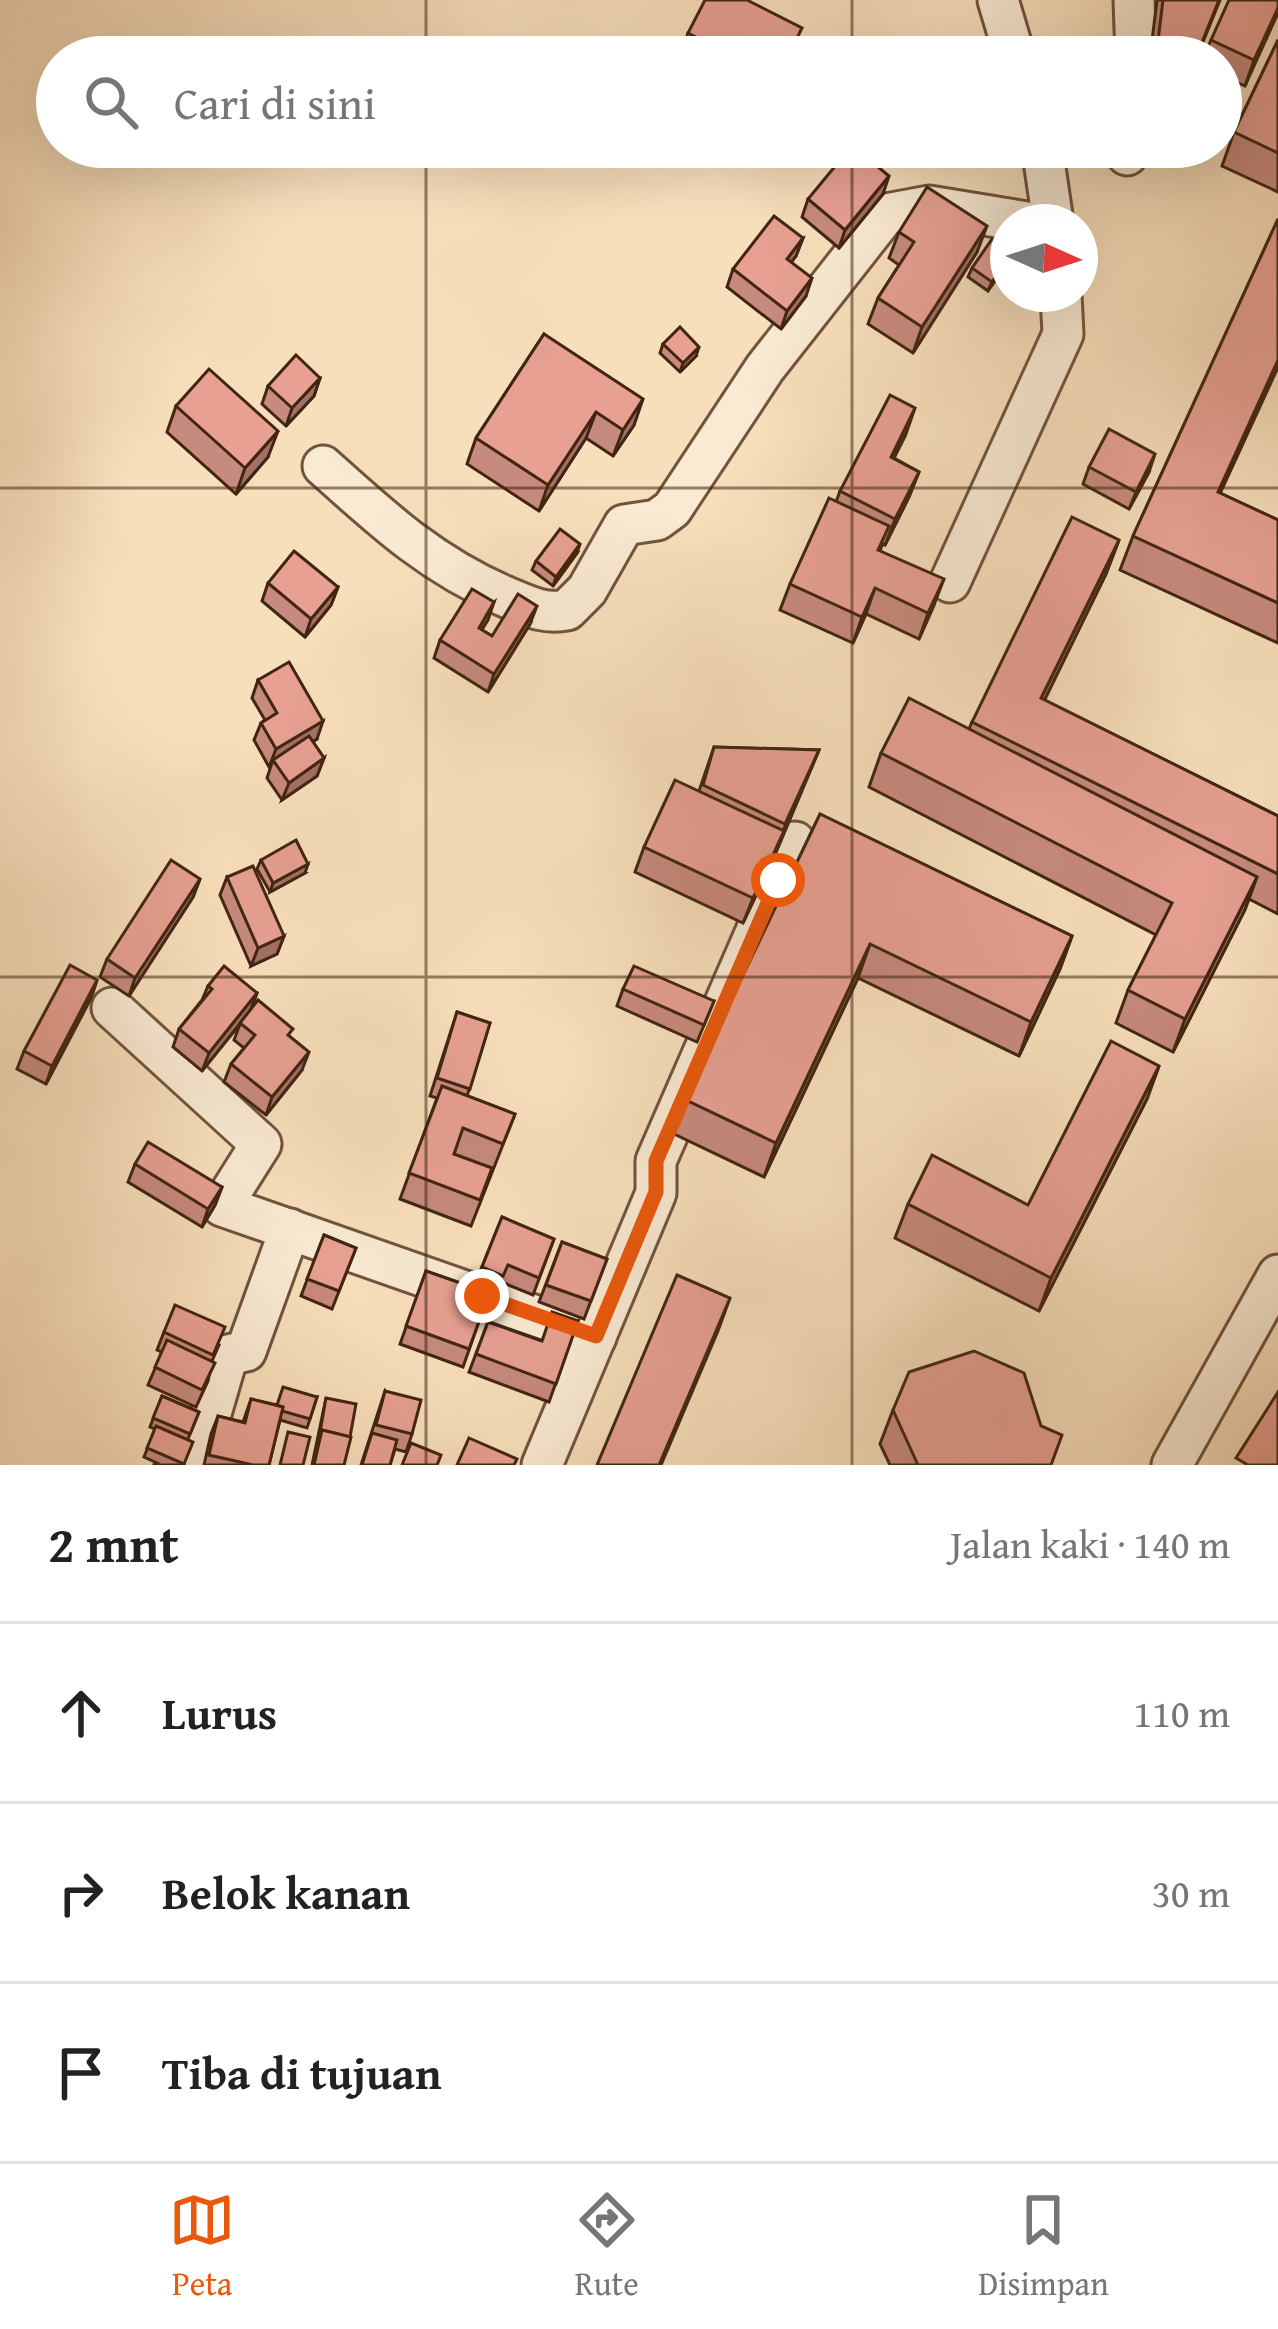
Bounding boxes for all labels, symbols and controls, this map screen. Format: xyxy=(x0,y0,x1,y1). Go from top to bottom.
search box xyxy=(36,36,1242,168)
icon: search xyxy=(78,69,144,135)
text: Cari di sini xyxy=(174,70,376,135)
north arrow xyxy=(990,204,1098,312)
route start xyxy=(751,853,805,907)
route end xyxy=(455,1269,509,1323)
text: 2 mnt xyxy=(48,1506,179,1581)
text: Jalan kaki · 140 m xyxy=(950,1515,1230,1572)
icon: ahead xyxy=(48,1680,114,1746)
text: Lurus xyxy=(162,1680,277,1745)
text: 110 m xyxy=(1133,1684,1230,1741)
icon: right xyxy=(48,1860,114,1926)
text: Belok kanan xyxy=(162,1860,410,1925)
text: 30 m xyxy=(1152,1864,1230,1921)
icon: arrive xyxy=(48,2040,114,2106)
text: Tiba di tujuan xyxy=(162,2040,442,2105)
tab: Peta xyxy=(169,2187,235,2307)
tab: Rute xyxy=(574,2187,640,2307)
tab: Disimpan xyxy=(978,2187,1109,2307)

